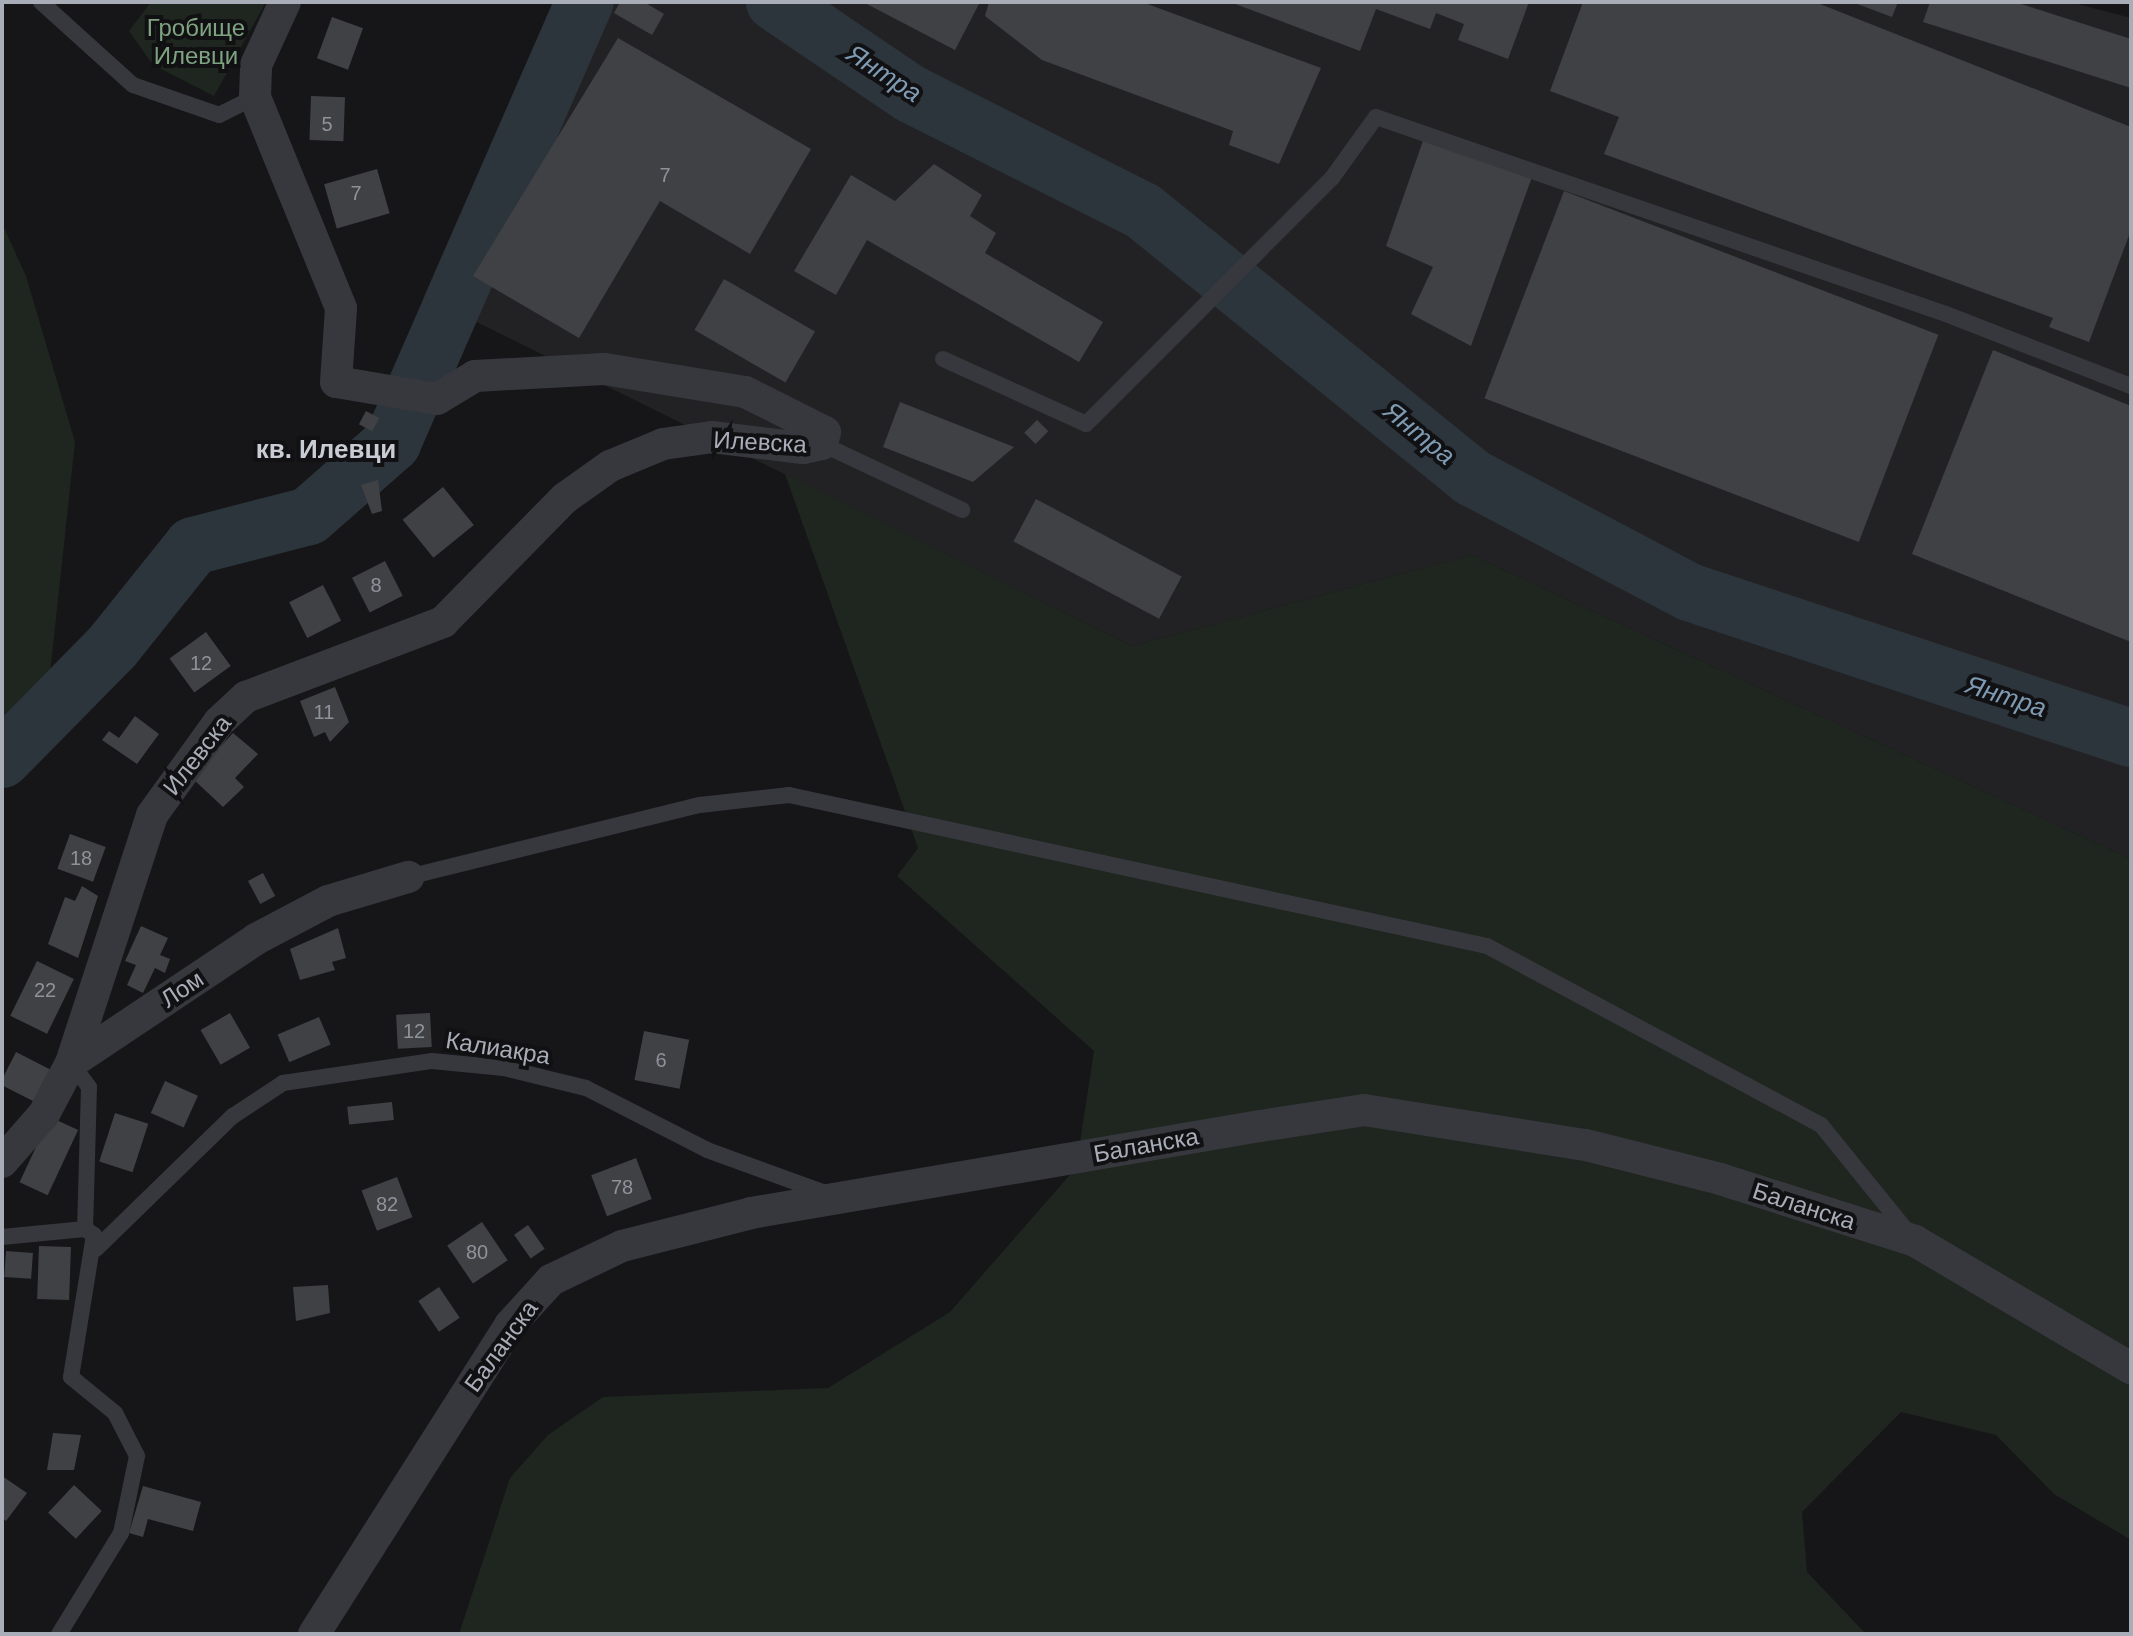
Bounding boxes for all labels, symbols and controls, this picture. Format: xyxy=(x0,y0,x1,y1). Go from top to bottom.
park label: Гробище Илевци xyxy=(147,14,245,70)
water label: Янтра xyxy=(841,39,927,109)
house number: 5 xyxy=(321,112,333,136)
house number: 7 xyxy=(659,163,671,187)
house number: 7 xyxy=(350,181,362,205)
water label: Янтра xyxy=(1377,396,1461,472)
street label: Илевска xyxy=(713,425,807,459)
district label: кв. Илевци xyxy=(256,434,396,466)
house number: 8 xyxy=(370,573,382,597)
house number: 12 xyxy=(190,651,212,675)
water label: Янтра xyxy=(1962,669,2050,725)
house number: 11 xyxy=(314,700,334,724)
street label: Илевска xyxy=(157,709,237,801)
house number: 18 xyxy=(70,846,92,870)
street label: Лом xyxy=(155,964,209,1014)
house number: 22 xyxy=(34,978,56,1002)
house number: 12 xyxy=(403,1019,425,1043)
street label: Калиакра xyxy=(444,1026,552,1070)
house number: 6 xyxy=(655,1048,667,1072)
street label: Баланска xyxy=(1091,1122,1201,1168)
house number: 78 xyxy=(611,1175,633,1199)
street label: Баланска xyxy=(1749,1176,1859,1236)
house number: 82 xyxy=(376,1192,398,1216)
house number: 80 xyxy=(466,1240,488,1264)
street label: Баланска xyxy=(458,1295,544,1397)

